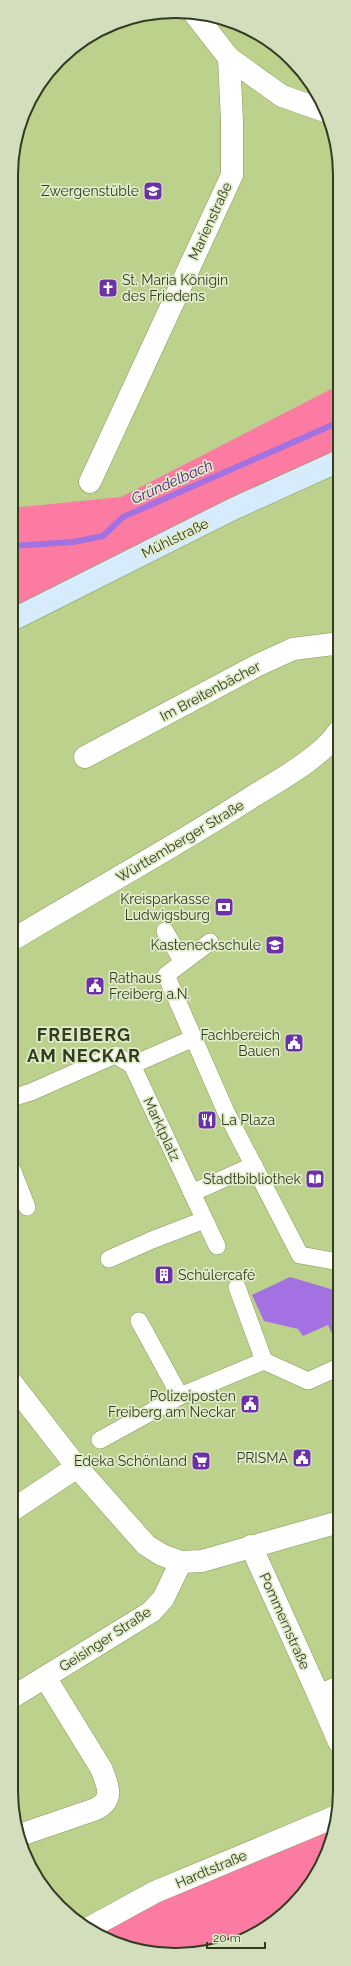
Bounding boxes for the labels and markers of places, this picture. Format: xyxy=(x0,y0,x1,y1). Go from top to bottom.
school or university icon: Zwergenstüble xyxy=(142,180,164,202)
place label: Zwergenstüble xyxy=(41,183,139,199)
place label: St. Maria Königin des Friedens xyxy=(122,272,228,304)
church icon: St. Maria Königin des Friedens xyxy=(97,277,119,299)
place label: Kreisparkasse Ludwigsburg xyxy=(120,891,210,923)
bank icon: Kreisparkasse Ludwigsburg xyxy=(213,896,235,918)
school or university icon: Kasteneckschule xyxy=(264,934,286,956)
place label: Kasteneckschule xyxy=(150,937,261,953)
place label: Rathaus Freiberg a.N. xyxy=(109,970,190,1002)
public building icon: Rathaus Freiberg a.N. xyxy=(84,975,106,997)
place label: Fachbereich Bauen xyxy=(201,1027,280,1059)
public building icon: Fachbereich Bauen xyxy=(283,1032,305,1054)
restaurant icon: La Plaza xyxy=(196,1109,218,1131)
place label: La Plaza xyxy=(221,1112,275,1128)
library icon: Stadtbibliothek xyxy=(304,1168,326,1190)
place label: Stadtbibliothek xyxy=(203,1171,302,1187)
building icon: Schülercafé xyxy=(153,1264,175,1286)
place label: Schülercafé xyxy=(178,1267,255,1283)
place label: Polizeiposten Freiberg am Neckar xyxy=(108,1388,236,1420)
public building icon: Polizeiposten Freiberg am Neckar xyxy=(239,1393,261,1415)
public building icon: PRISMA xyxy=(291,1447,313,1469)
supermarket icon: Edeka Schönland xyxy=(190,1450,212,1472)
place label: PRISMA xyxy=(236,1450,289,1466)
place label: Edeka Schönland xyxy=(74,1453,187,1469)

